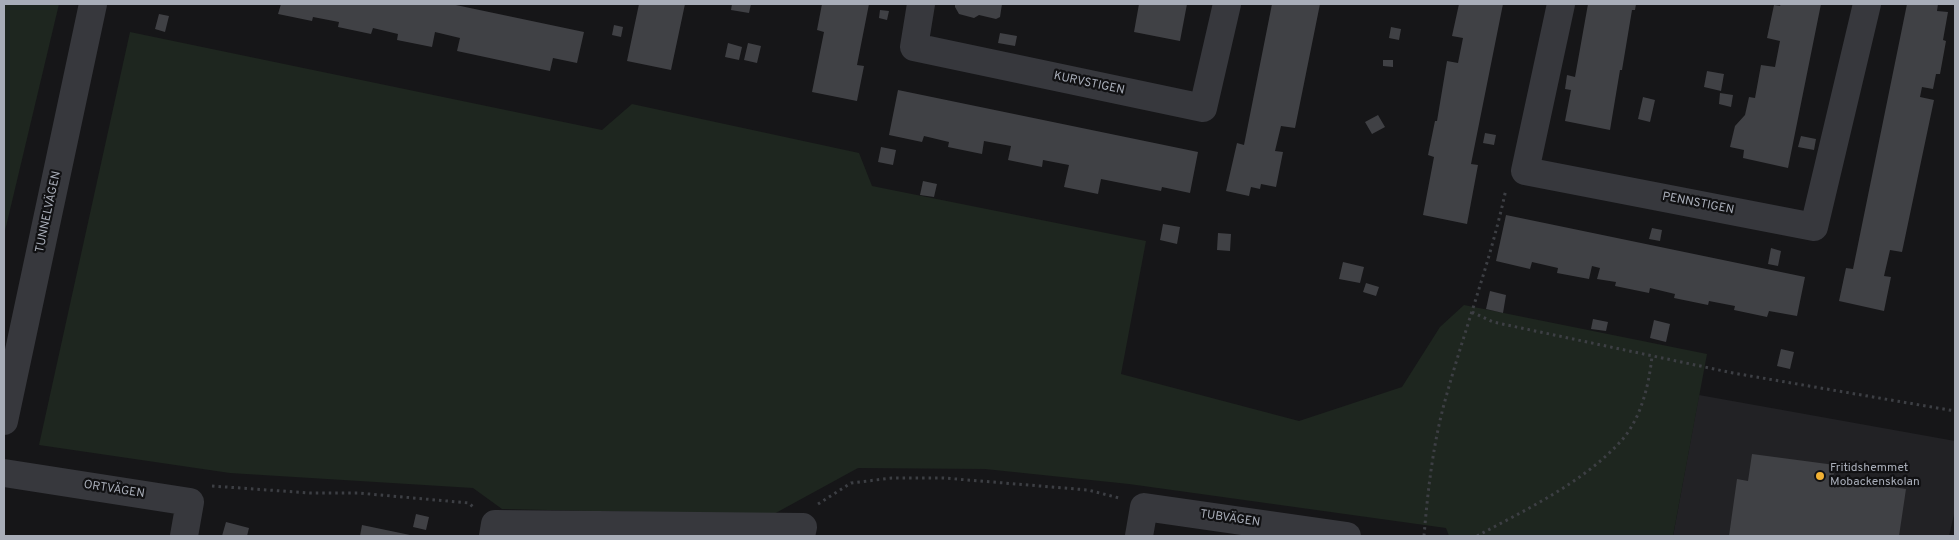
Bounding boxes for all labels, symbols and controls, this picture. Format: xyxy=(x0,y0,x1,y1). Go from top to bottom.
street label: KURVSTIGEN xyxy=(1052,69,1126,99)
street label: TUNNELVÄGEN xyxy=(33,170,65,254)
street label: PENNSTIGEN xyxy=(1661,190,1735,218)
place label: Fritidshemmet Mobackenskolan xyxy=(1830,462,1920,490)
marker: Fritidshemmet Mobackenskolan xyxy=(1814,470,1826,482)
street label: ORTVÄGEN xyxy=(82,478,146,502)
street label: TUBVÄGEN xyxy=(1199,508,1261,530)

